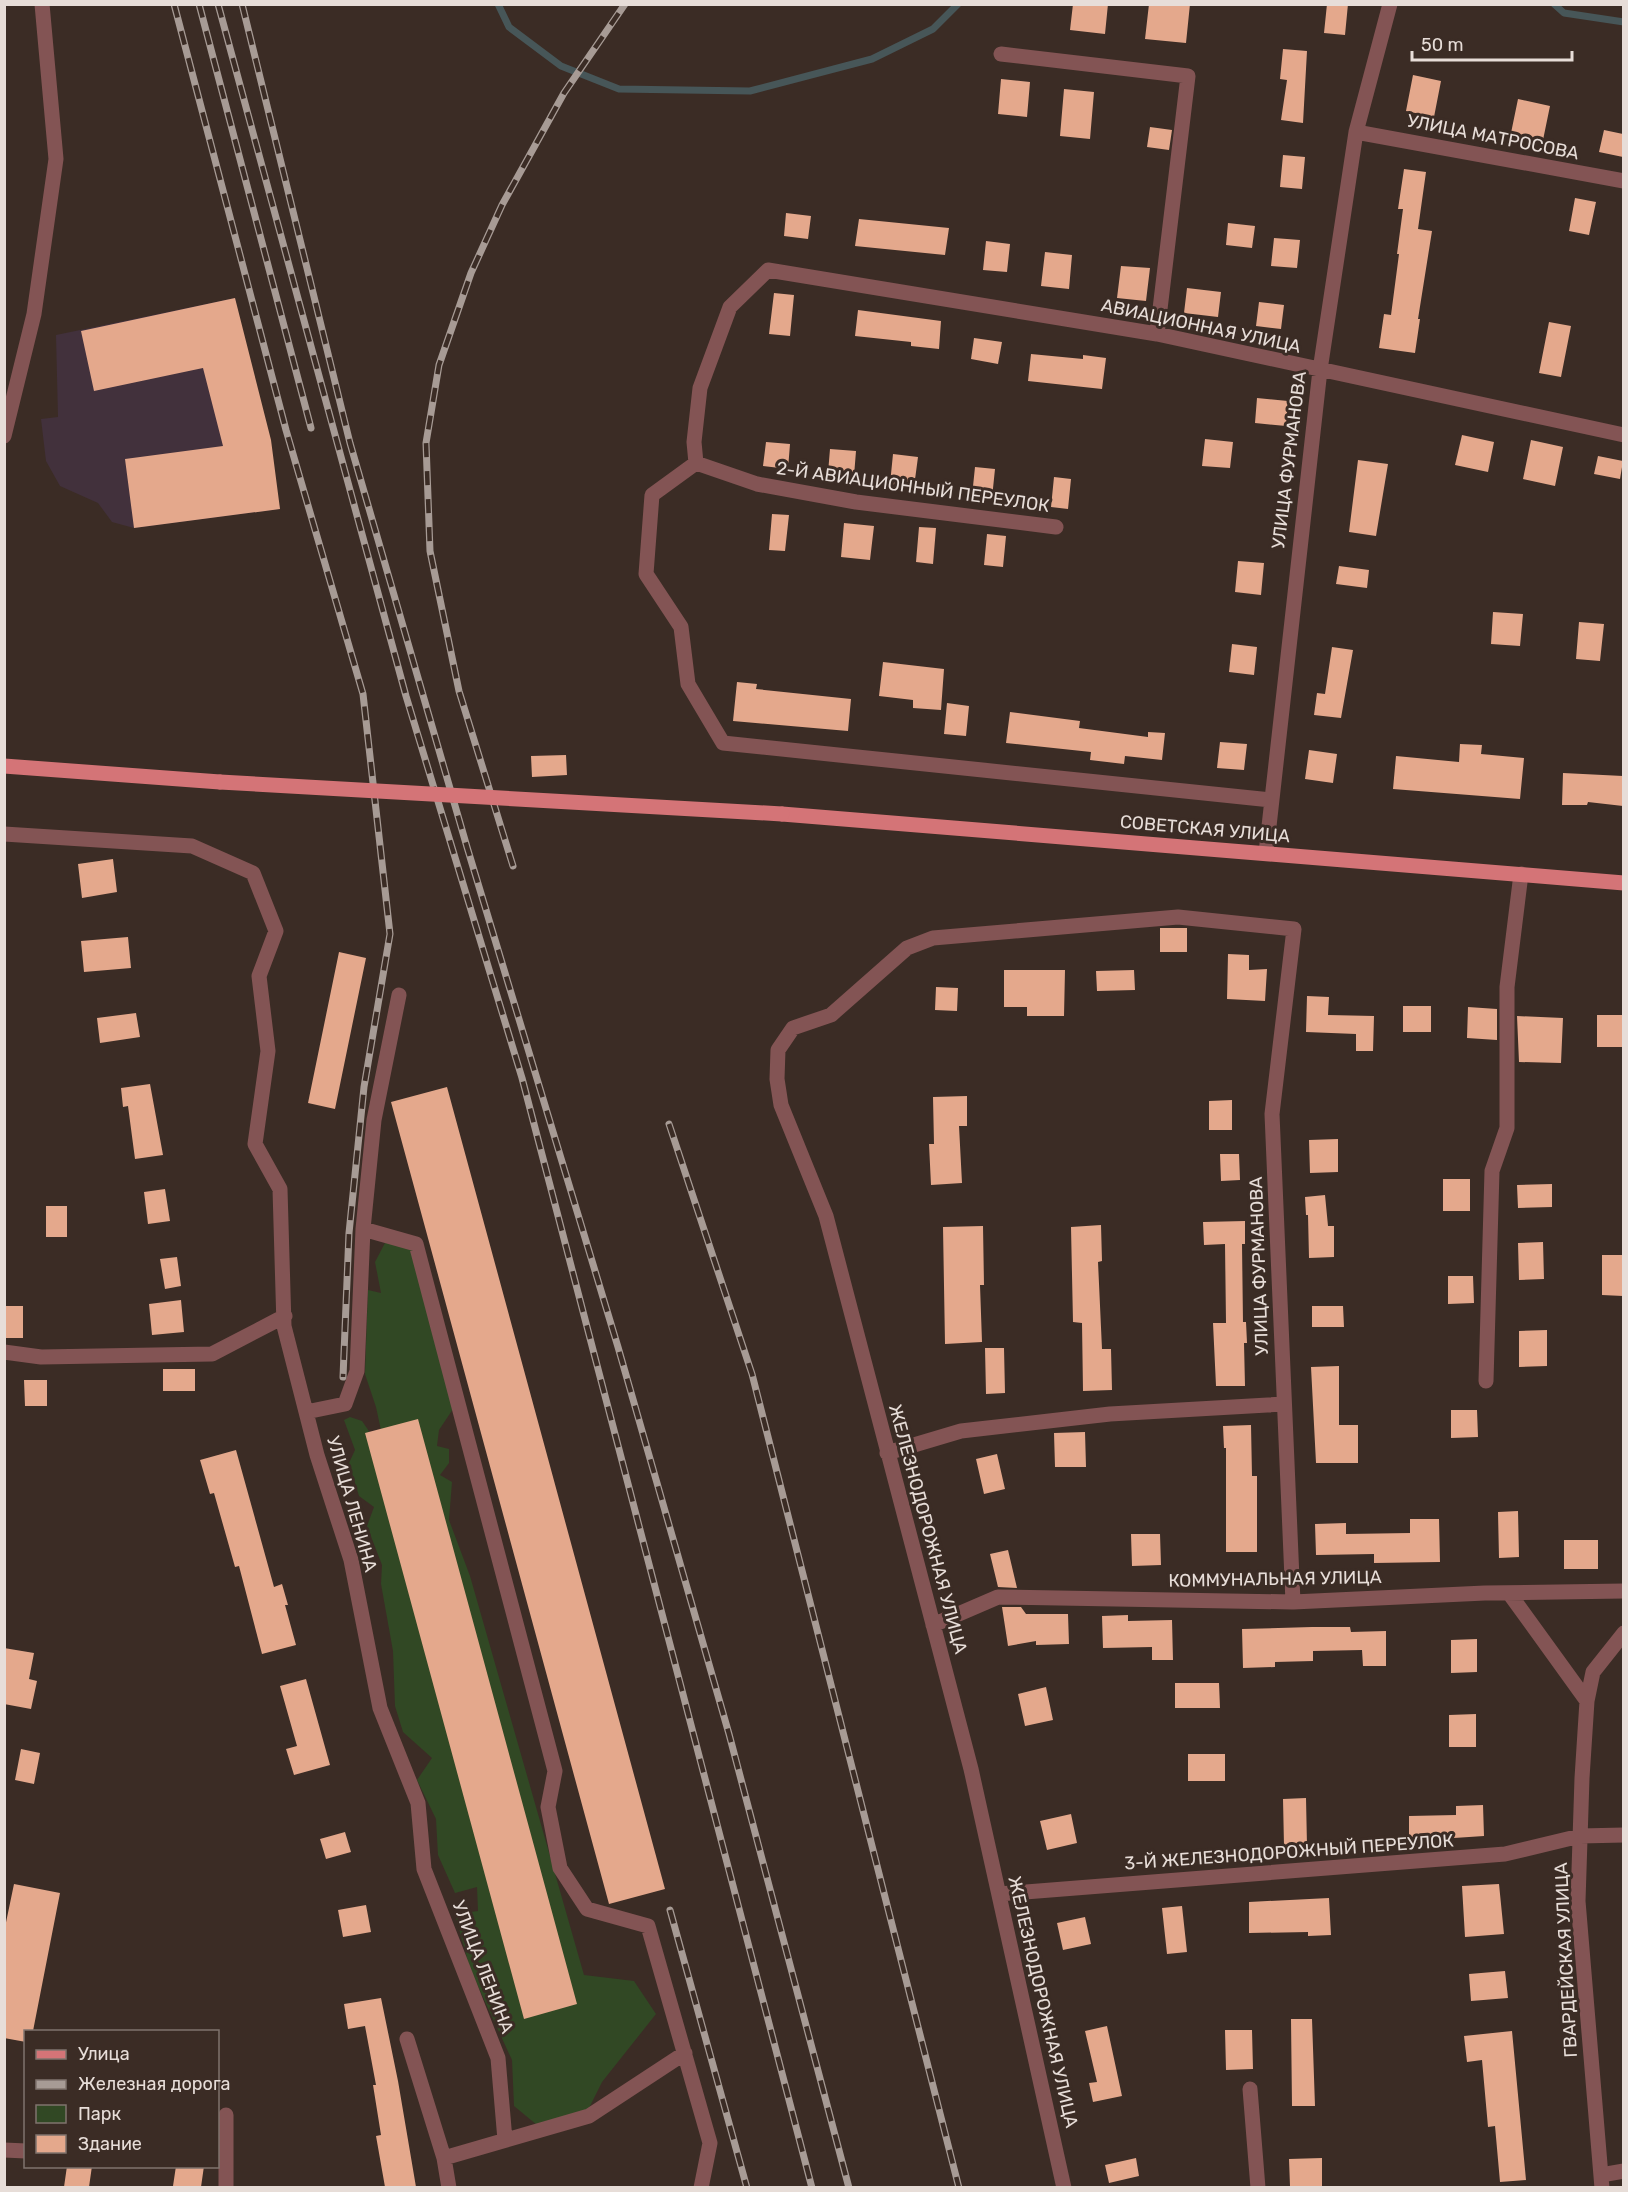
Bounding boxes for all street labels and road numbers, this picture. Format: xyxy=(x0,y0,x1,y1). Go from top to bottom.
street label: УЛИЦА МАТРОСОВА xyxy=(1405,110,1581,164)
street label: АВИАЦИОННАЯ УЛИЦА xyxy=(1099,294,1303,358)
street label: УЛИЦА ФУРМАНОВА xyxy=(1267,370,1311,550)
street label: 2-Й АВИАЦИОННЫЙ ПЕРЕУЛОК xyxy=(775,457,1051,517)
street label: СОВЕТСКАЯ УЛИЦА xyxy=(1119,811,1291,847)
street label: УЛИЦА ФУРМАНОВА xyxy=(1245,1176,1273,1356)
street label: ЖЕЛЕЗНОДОРОЖНАЯ УЛИЦА xyxy=(884,1402,972,1656)
street label: УЛИЦА ЛЕНИНА xyxy=(322,1433,382,1575)
street label: КОММУНАЛЬНАЯ УЛИЦА xyxy=(1168,1566,1382,1592)
street label: 3-Й ЖЕЛЕЗНОДОРОЖНЫЙ ПЕРЕУЛОК xyxy=(1123,1830,1455,1874)
street label: ГВАРДЕЙСКАЯ УЛИЦА xyxy=(1550,1862,1582,2058)
street label: ЖЕЛЕЗНОДОРОЖНАЯ УЛИЦА xyxy=(1003,1874,1083,2130)
street label: УЛИЦА ЛЕНИНА xyxy=(448,1897,518,2037)

